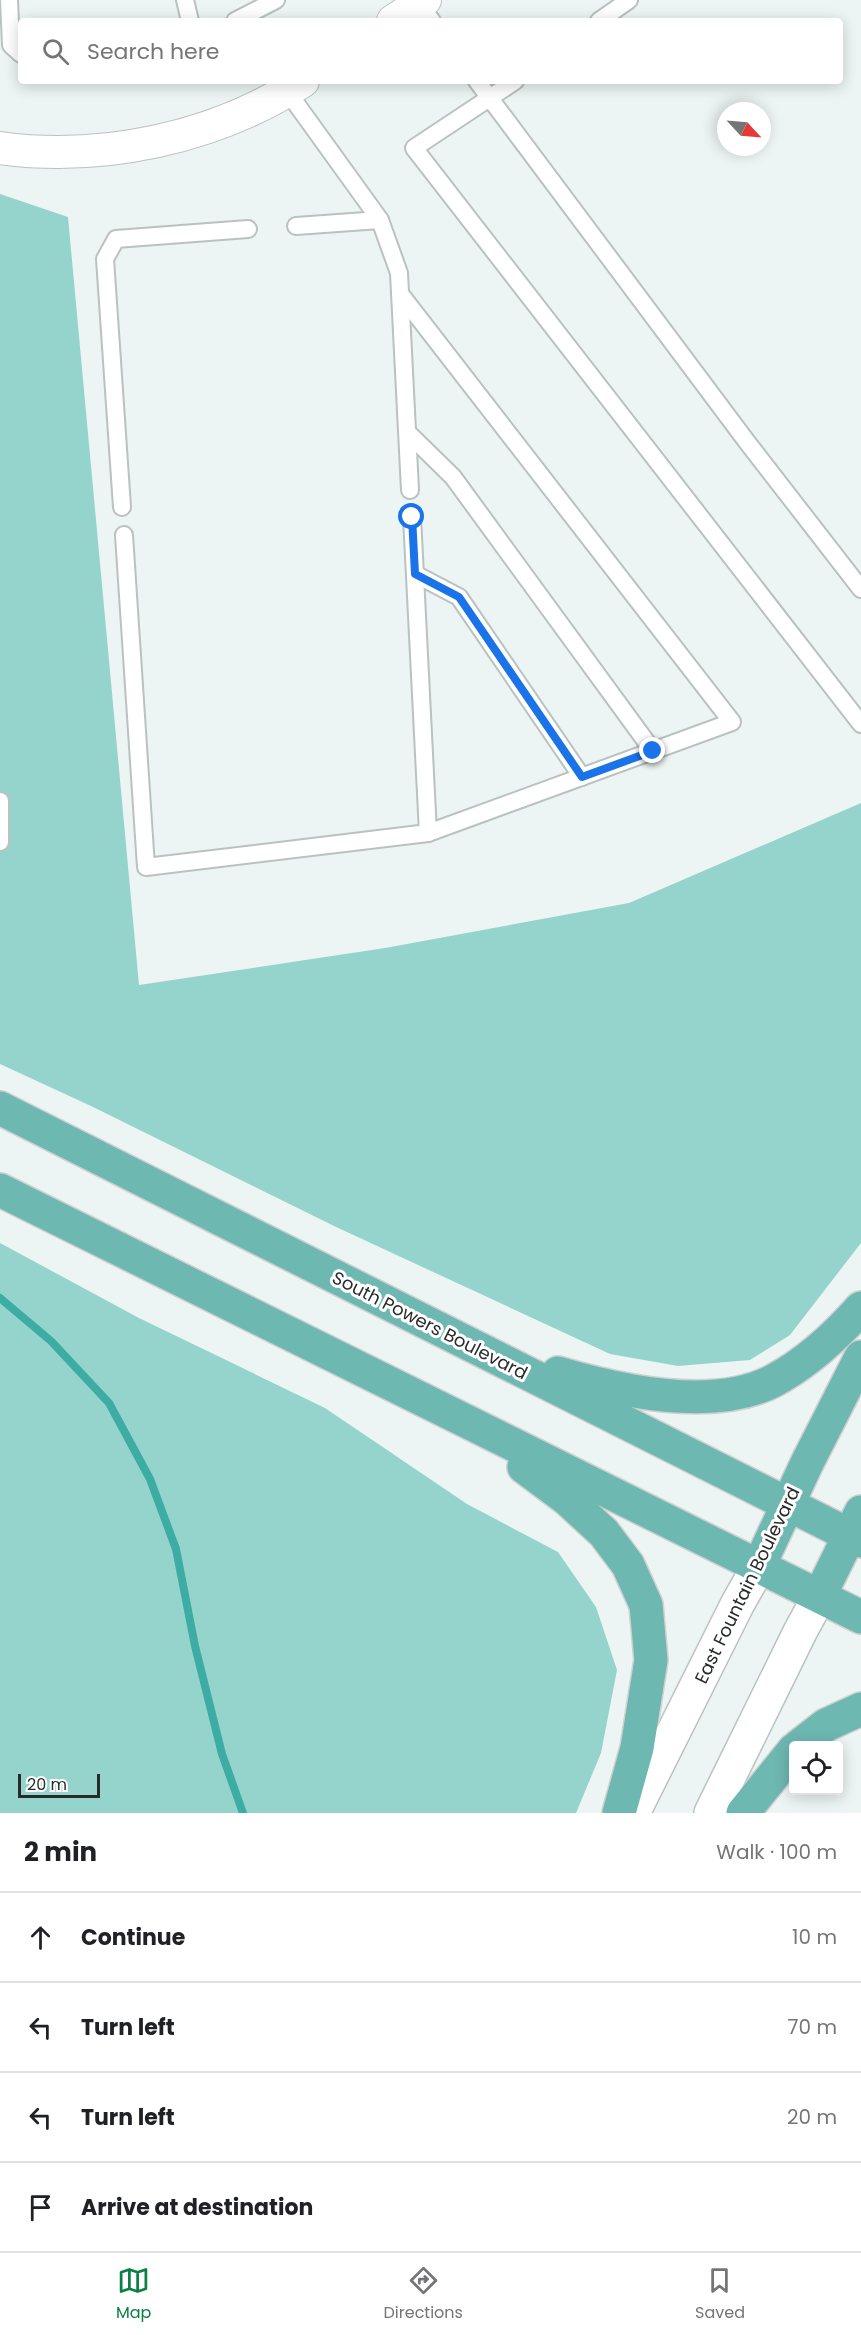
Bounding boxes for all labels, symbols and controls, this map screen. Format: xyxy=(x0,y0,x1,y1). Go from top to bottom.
search box xyxy=(18,18,843,84)
icon: search xyxy=(39,35,72,68)
text: Search here xyxy=(87,36,220,67)
north arrow xyxy=(717,102,771,156)
route start xyxy=(398,503,424,529)
route end xyxy=(639,737,665,763)
street label: South Powers Boulevard xyxy=(328,1265,532,1385)
street label: East Fountain Boulevard xyxy=(688,1482,806,1688)
map controls xyxy=(789,1741,843,1795)
button: locate xyxy=(789,1741,843,1795)
scale bar xyxy=(18,1771,100,1798)
text: 20 m xyxy=(27,1773,67,1796)
text: 2 min xyxy=(24,1834,97,1870)
text: Walk · 100 m xyxy=(716,1838,837,1866)
icon: ahead xyxy=(24,1921,57,1954)
text: Continue xyxy=(81,1922,185,1953)
text: 10 m xyxy=(792,1923,837,1951)
icon: left xyxy=(24,2011,57,2044)
text: Turn left xyxy=(81,2012,175,2043)
text: 70 m xyxy=(788,2013,837,2041)
icon: left xyxy=(24,2101,57,2134)
text: Turn left xyxy=(81,2102,175,2133)
text: 20 m xyxy=(787,2103,837,2131)
icon: arrive xyxy=(24,2191,57,2224)
text: Arrive at destination xyxy=(81,2192,313,2223)
tab: Map xyxy=(116,2264,151,2325)
tab: Directions xyxy=(384,2264,463,2325)
tab: Saved xyxy=(695,2264,745,2325)

